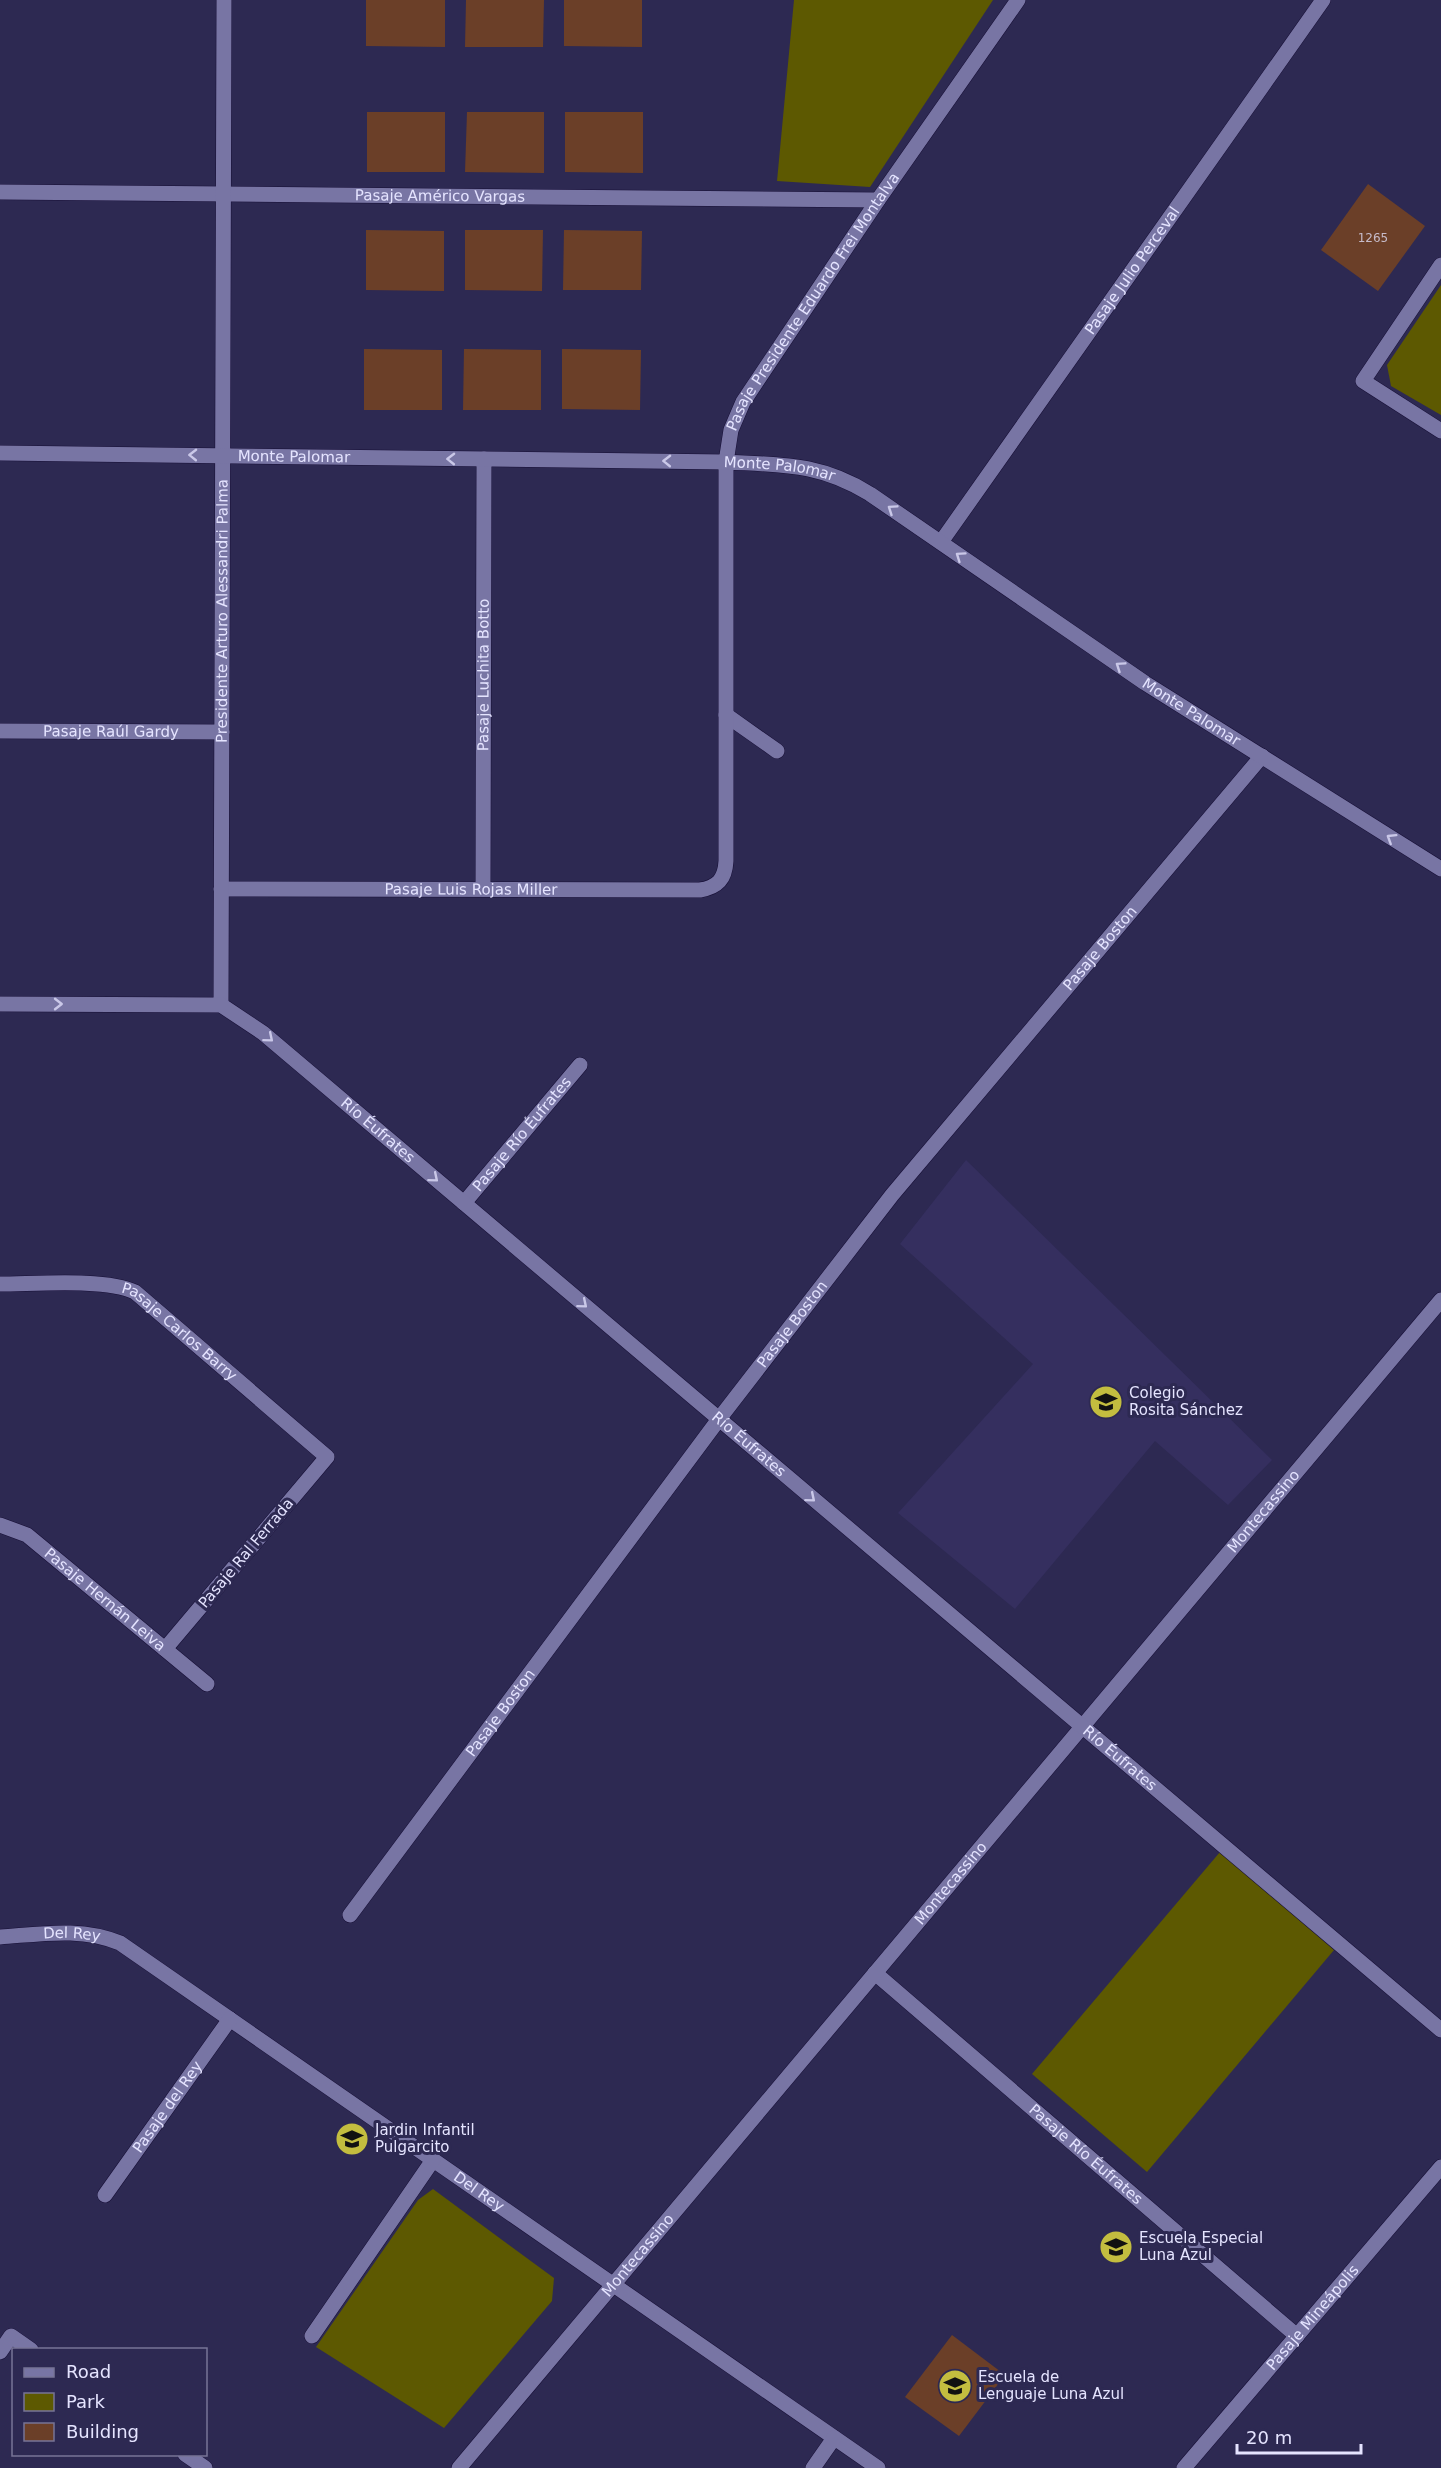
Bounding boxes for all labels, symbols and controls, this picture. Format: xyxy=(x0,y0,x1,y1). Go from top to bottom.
street label: Pasaje Presidente Eduardo Frei Montalva xyxy=(723,169,903,434)
street label: Pasaje Américo Vargas xyxy=(355,186,525,206)
street label: Pasaje Julio Perceval xyxy=(1081,203,1184,338)
house number: 1265 xyxy=(1358,231,1388,245)
street label: Monte Palomar xyxy=(238,447,351,466)
one-way arrow xyxy=(189,449,198,462)
one-way arrow xyxy=(447,452,456,465)
street label: Monte Palomar xyxy=(723,453,838,485)
one-way arrow xyxy=(663,455,672,468)
street label: Presidente Arturo Alessandri Palma xyxy=(213,479,232,743)
one-way arrow xyxy=(888,505,899,516)
one-way arrow xyxy=(955,552,966,563)
street label: Pasaje Luchita Botto xyxy=(474,599,493,751)
one-way arrow xyxy=(1116,662,1127,673)
street label: Monte Palomar xyxy=(1139,675,1244,750)
street label: Pasaje Raúl Gardy xyxy=(43,722,179,741)
one-way arrow xyxy=(1387,834,1398,845)
street label: Pasaje Luis Rojas Miller xyxy=(384,880,558,899)
street label: Pasaje Boston xyxy=(1059,902,1141,994)
one-way arrow xyxy=(54,998,63,1010)
one-way arrow xyxy=(262,1031,273,1042)
street label: Pasaje Río Éufrates xyxy=(469,1073,575,1195)
street label: Río Éufrates xyxy=(337,1094,419,1167)
one-way arrow xyxy=(427,1170,438,1181)
street label: Pasaje Boston xyxy=(753,1277,831,1371)
street label: Pasaje Carlos Barry xyxy=(120,1279,241,1385)
one-way arrow xyxy=(576,1296,587,1307)
school or university icon: Colegio Rosita Sánchez xyxy=(1088,1384,1124,1420)
place label: Colegio Rosita Sánchez xyxy=(1129,1384,1243,1419)
street label: Río Éufrates xyxy=(708,1408,790,1481)
street label: Montecassino xyxy=(1223,1466,1303,1556)
one-way arrow xyxy=(805,1490,816,1501)
street label: Pasaje Ral Ferrada xyxy=(195,1494,297,1612)
street label: Pasaje Hernán Leiva xyxy=(41,1544,169,1655)
street label: Pasaje Boston xyxy=(462,1665,539,1760)
street label: Río Éufrates xyxy=(1079,1722,1161,1795)
street label: Montecassino xyxy=(911,1838,991,1928)
street label: Del Rey xyxy=(43,1924,102,1946)
street label: Pasaje del Rey xyxy=(129,2057,206,2156)
street label: Pasaje Río Éufrates xyxy=(1025,2101,1146,2208)
school or university icon: Jardin Infantil Pulgarcito xyxy=(334,2121,370,2157)
place label: Jardin Infantil Pulgarcito xyxy=(374,2121,475,2156)
street label: Del Rey xyxy=(450,2168,508,2215)
street label: Montecassino xyxy=(598,2210,678,2300)
school or university icon: Escuela Especial Luna Azul xyxy=(1098,2229,1134,2265)
place label: Escuela Especial Luna Azul xyxy=(1139,2229,1263,2264)
street label: Pasaje Mineápolis xyxy=(1263,2261,1363,2374)
legend xyxy=(12,2348,207,2456)
text: Road xyxy=(66,2361,111,2382)
school or university icon: Escuela de Lenguaje Luna Azul xyxy=(937,2368,973,2404)
place label: Escuela de Lenguaje Luna Azul xyxy=(978,2368,1124,2403)
text: Park xyxy=(66,2391,105,2412)
scale bar xyxy=(1237,2417,1362,2455)
text: Building xyxy=(66,2421,139,2442)
text: 20 m xyxy=(1246,2427,1292,2448)

